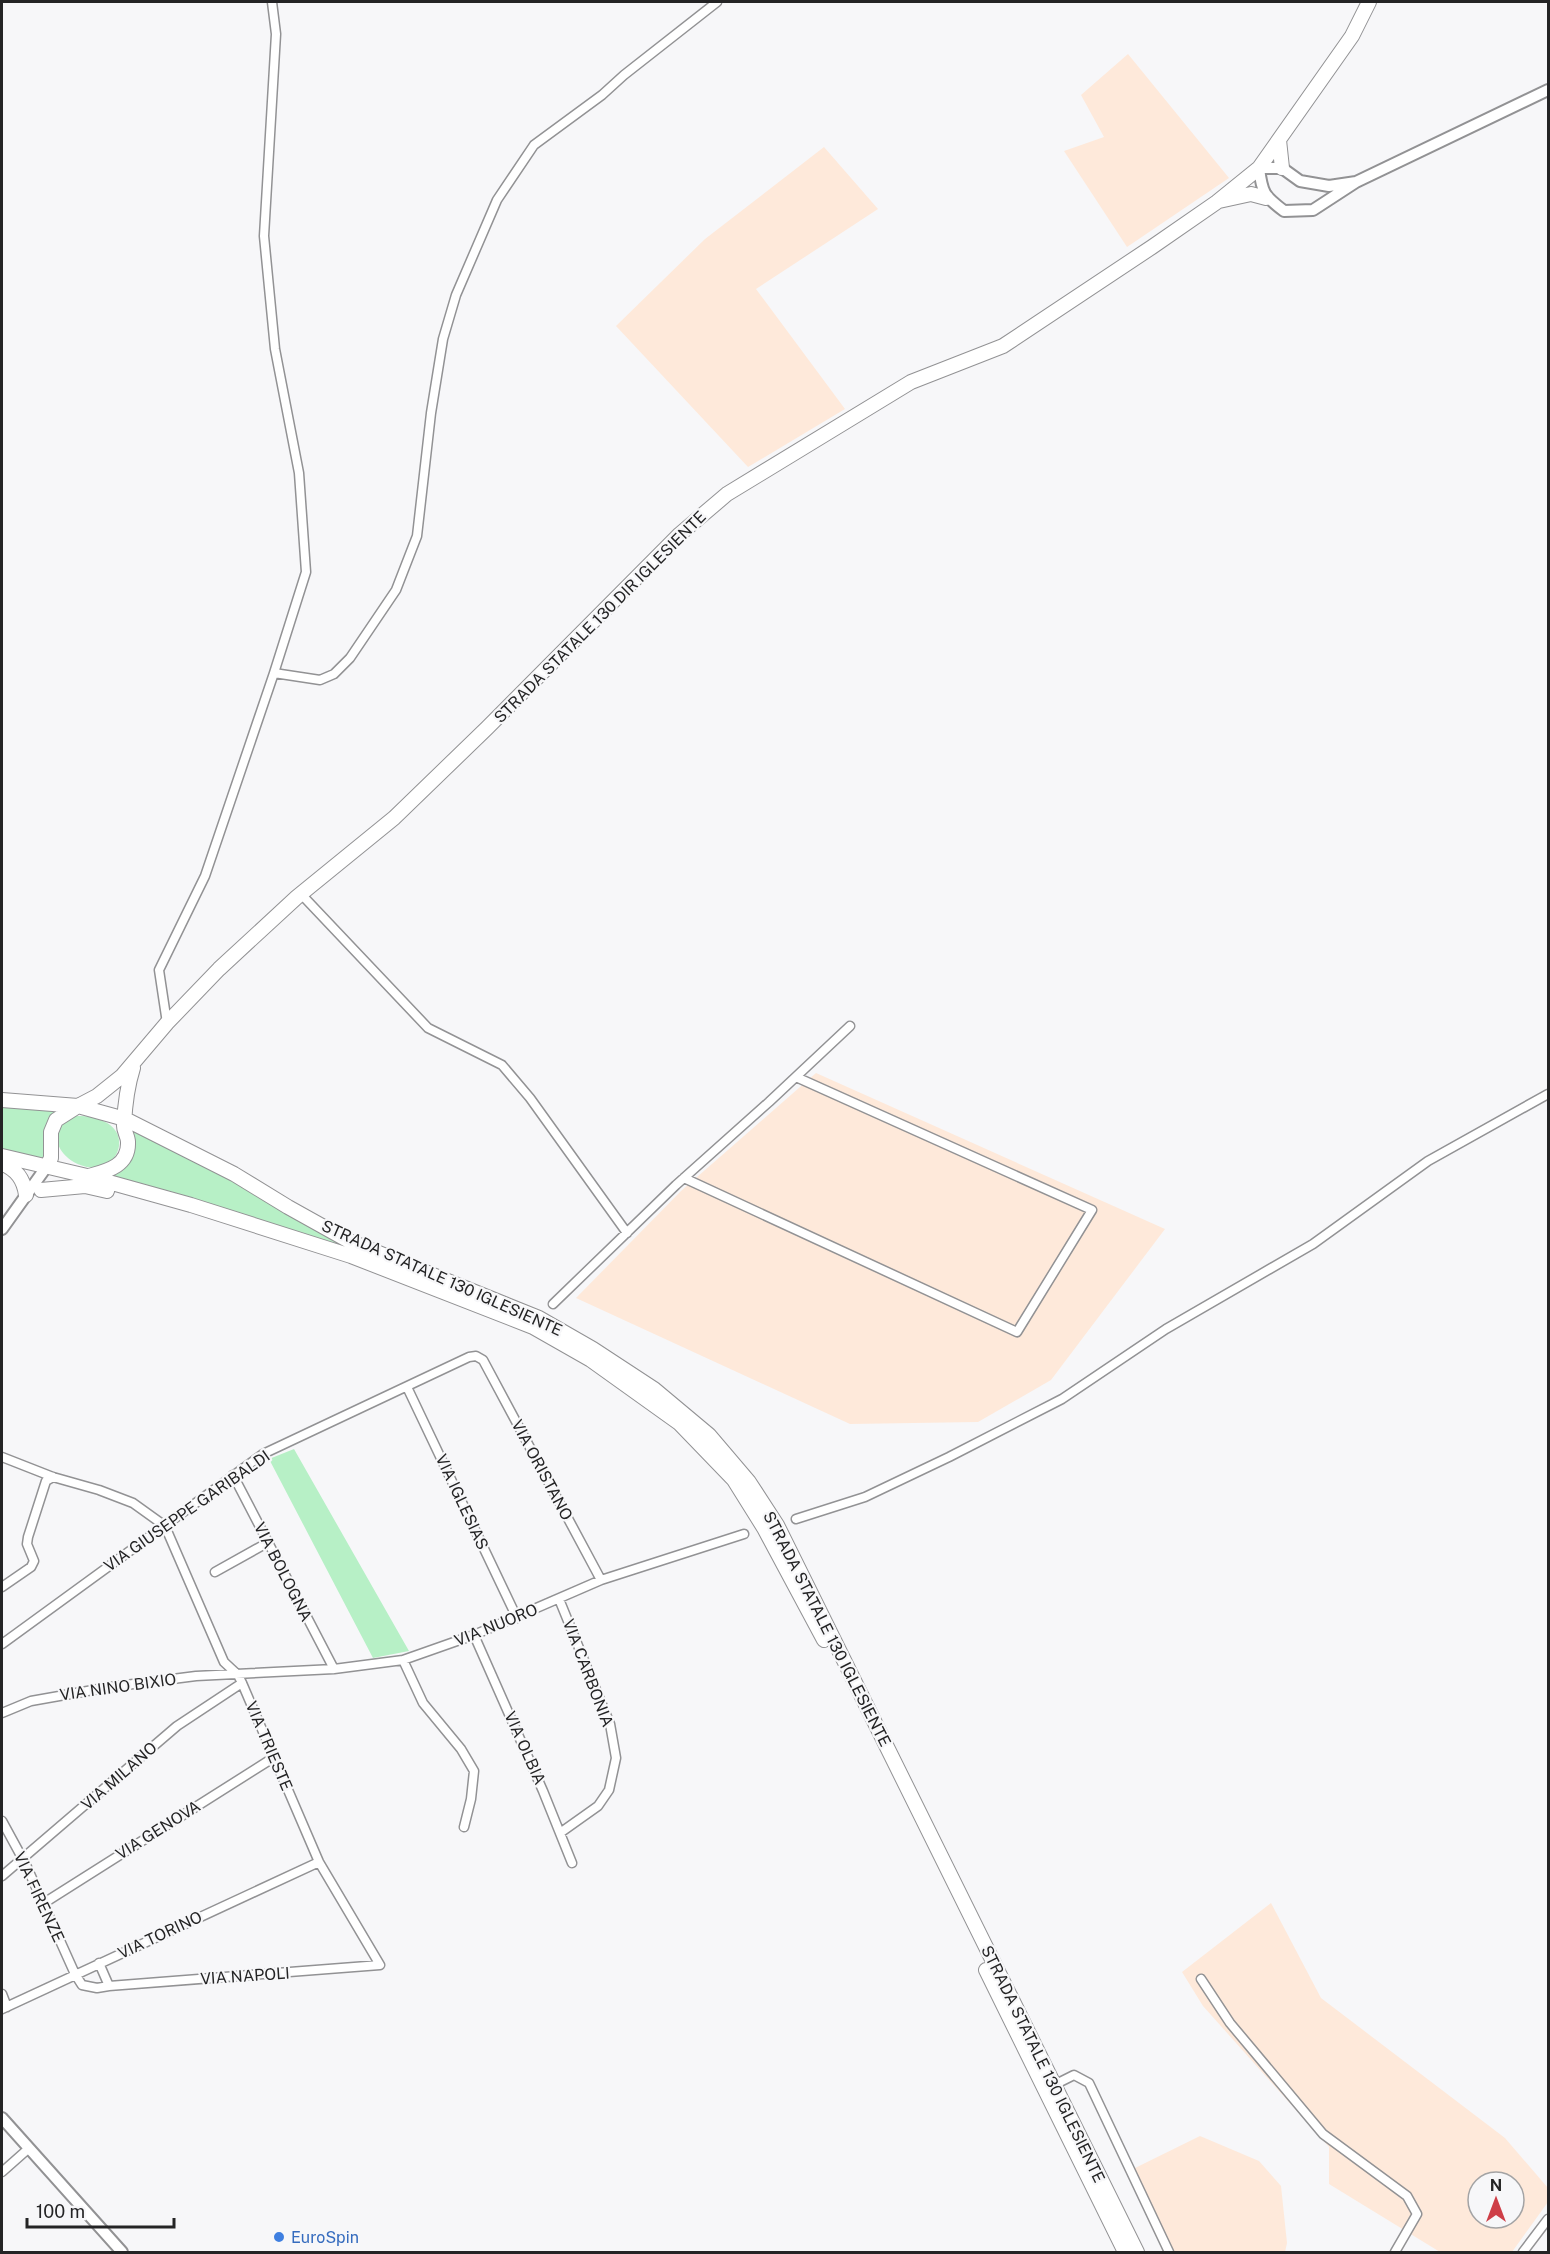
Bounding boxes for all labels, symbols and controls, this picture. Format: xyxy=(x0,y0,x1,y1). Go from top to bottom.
street label: STRADA STATALE 130 DIR IGLESIENTE xyxy=(490,507,710,727)
street label: STRADA STATALE 130 IGLESIENTE xyxy=(319,1216,565,1340)
street label: VIA ORISTANO xyxy=(507,1416,577,1524)
street label: VIA GIUSEPPE GARIBALDI xyxy=(100,1446,274,1576)
street label: VIA IGLESIAS xyxy=(432,1451,492,1553)
street label: STRADA STATALE 130 IGLESIENTE xyxy=(759,1508,895,1750)
street label: VIA BOLOGNA xyxy=(250,1519,316,1625)
street label: VIA NUORO xyxy=(452,1600,540,1650)
street label: VIA CARBONIA xyxy=(559,1616,617,1730)
street label: VIA NINO BIXIO xyxy=(59,1669,177,1705)
street label: VIA TRIESTE xyxy=(242,1698,296,1794)
street label: VIA OLBIA xyxy=(500,1708,550,1788)
street label: VIA MILANO xyxy=(77,1738,161,1814)
street label: VIA GENOVA xyxy=(112,1796,204,1864)
street label: VIA FIRENZE xyxy=(10,1849,68,1945)
street label: VIA TORINO xyxy=(115,1907,205,1963)
street label: STRADA STATALE 130 IGLESIENTE xyxy=(977,1942,1109,2186)
street label: VIA NAPOLI xyxy=(200,1963,290,1989)
north arrow xyxy=(1466,2170,1526,2230)
text: N xyxy=(1490,2176,1502,2195)
scale bar xyxy=(27,2191,174,2229)
text: 100 m xyxy=(36,2201,85,2222)
place label: EuroSpin xyxy=(291,2228,359,2247)
marker: EuroSpin xyxy=(272,2230,286,2244)

